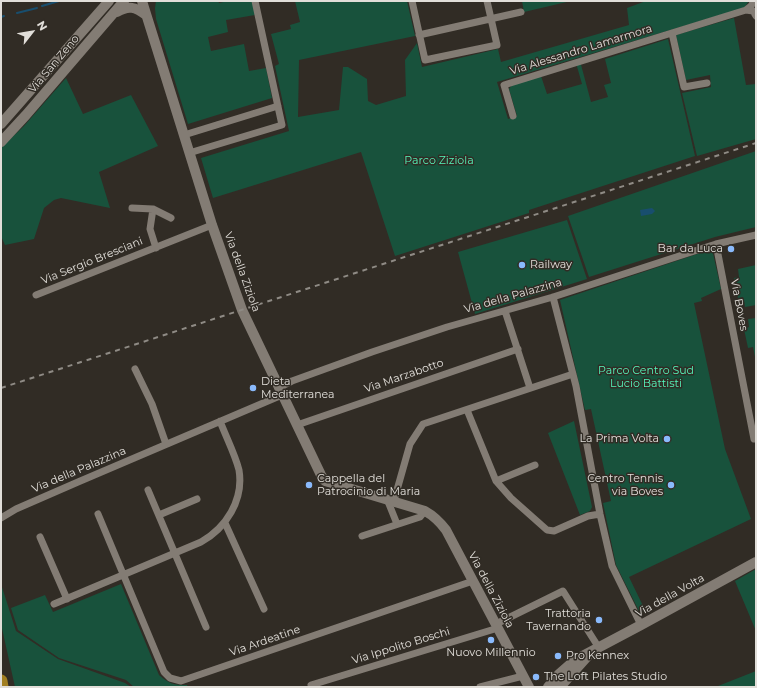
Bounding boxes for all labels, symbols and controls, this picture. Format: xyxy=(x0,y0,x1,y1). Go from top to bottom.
north arrow xyxy=(12,12,52,52)
text: N xyxy=(34,18,51,33)
street label: Via Alessandro Lamarmora xyxy=(508,22,654,78)
street label: Via San Zeno xyxy=(26,32,82,96)
park label: Parco Ziziola xyxy=(404,154,474,168)
street label: Via della Ziziola xyxy=(221,230,263,314)
street label: Via Sergio Bresciani xyxy=(39,235,145,287)
place label: Bar da Luca xyxy=(658,242,723,256)
marker: Bar da Luca xyxy=(726,244,736,254)
place label: Railway xyxy=(530,258,572,272)
marker: Railway xyxy=(517,260,527,270)
street label: Via della Palazzina xyxy=(463,276,563,316)
street label: Via Boves xyxy=(727,278,751,332)
street label: Via Marzabotto xyxy=(363,356,445,396)
park label: Parco Centro Sud Lucio Battisti xyxy=(598,364,694,390)
place label: Dieta Mediterranea xyxy=(261,375,335,401)
marker: Dieta Mediterranea xyxy=(248,383,258,393)
place label: La Prima Volta xyxy=(580,432,659,446)
marker: La Prima Volta xyxy=(662,434,672,444)
street label: Via della Palazzina xyxy=(30,444,128,496)
place label: Cappella del Patrocinio di Maria xyxy=(317,472,420,498)
place label: Centro Tennis via Boves xyxy=(587,472,663,498)
marker: Cappella del Patrocinio di Maria xyxy=(304,480,314,490)
marker: Centro Tennis via Boves xyxy=(666,480,676,490)
street label: Via della Ziziola xyxy=(465,550,517,630)
street label: Via della Volta xyxy=(633,572,707,620)
place label: Trattoria Tavernando xyxy=(526,607,591,633)
marker: Trattoria Tavernando xyxy=(594,615,604,625)
street label: Via Ardeatine xyxy=(228,623,302,659)
street label: Via Ippolito Boschi xyxy=(350,625,452,667)
marker: Nuovo Millennio xyxy=(486,635,496,645)
place label: Nuovo Millennio xyxy=(446,646,536,660)
place label: Pro Kennex xyxy=(566,649,629,663)
marker: Pro Kennex xyxy=(553,651,563,661)
place label: The Loft Pilates Studio xyxy=(544,670,667,684)
marker: The Loft Pilates Studio xyxy=(531,672,541,682)

